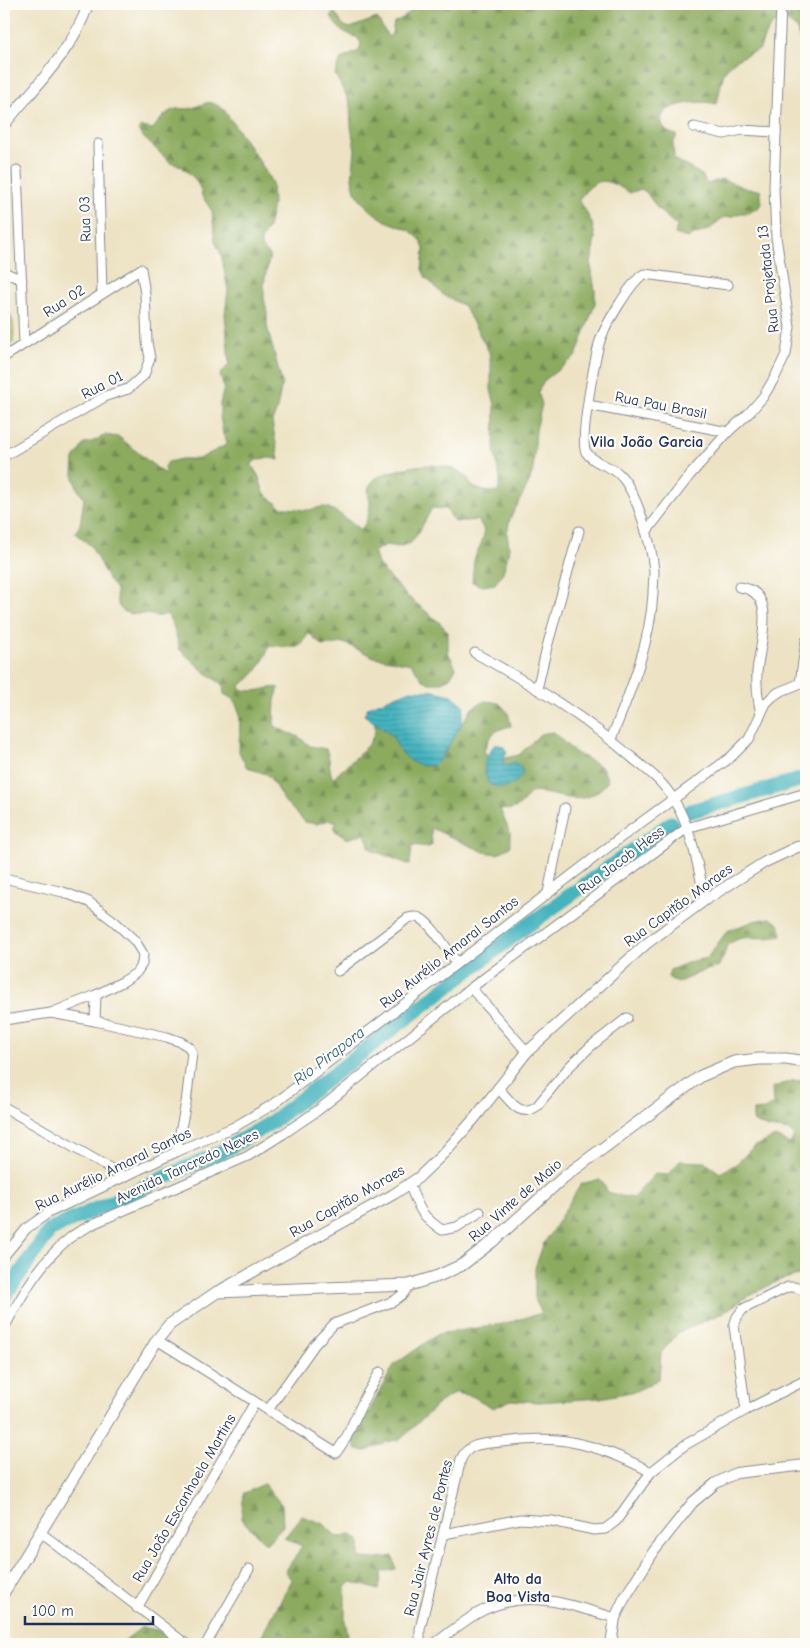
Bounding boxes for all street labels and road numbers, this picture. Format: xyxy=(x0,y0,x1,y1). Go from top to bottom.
street label: Rua 03 xyxy=(75,196,95,242)
street label: Rua Projetada 13 xyxy=(753,224,783,334)
street label: Rua 02 xyxy=(40,281,88,321)
street label: Rua 01 xyxy=(78,367,126,403)
street label: Rua Pau Brasil xyxy=(614,387,708,423)
street label: Rua Jacob Hess xyxy=(574,822,668,898)
street label: Rua Capitão Moraes xyxy=(620,860,736,950)
street label: Rua Aurélio Amaral Santos xyxy=(376,892,522,1012)
street label: Rua Aurélio Amaral Santos xyxy=(32,1123,194,1215)
street label: Avenida Tancredo Neves xyxy=(113,1125,261,1207)
street label: Rua Vinte de Maio xyxy=(465,1155,565,1245)
street label: Rua Capitão Moraes xyxy=(286,1161,408,1241)
street label: Rua João Escanhoela Martins xyxy=(128,1411,240,1585)
street label: Rua Jair Ayres de Pontes xyxy=(400,1458,456,1618)

